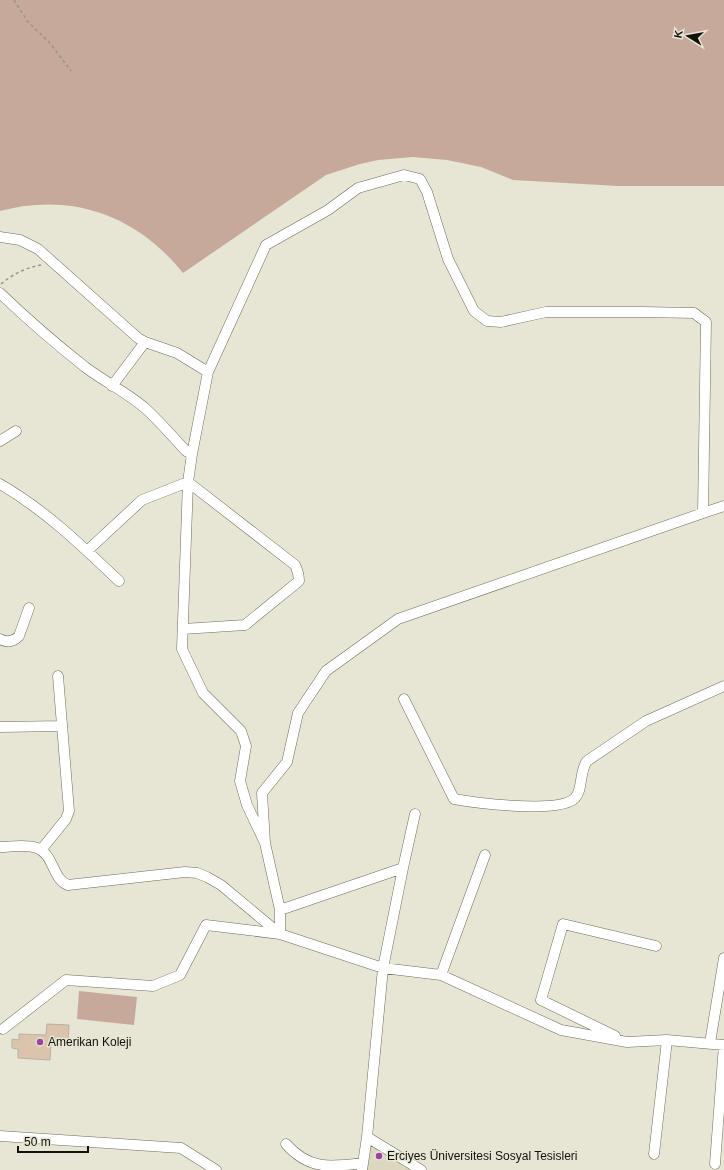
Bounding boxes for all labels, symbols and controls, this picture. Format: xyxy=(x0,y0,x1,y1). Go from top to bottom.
north arrow xyxy=(668,16,708,56)
text: K xyxy=(672,29,685,39)
place label: Amerikan Koleji xyxy=(48,1035,131,1049)
marker: Amerikan Koleji xyxy=(35,1037,45,1047)
scale bar xyxy=(18,1128,88,1154)
text: 50 m xyxy=(24,1135,51,1149)
place label: Erciyes Üniversitesi Sosyal Tesisleri xyxy=(387,1149,578,1163)
marker: Erciyes Üniversitesi Sosyal Tesisleri xyxy=(374,1151,384,1161)

